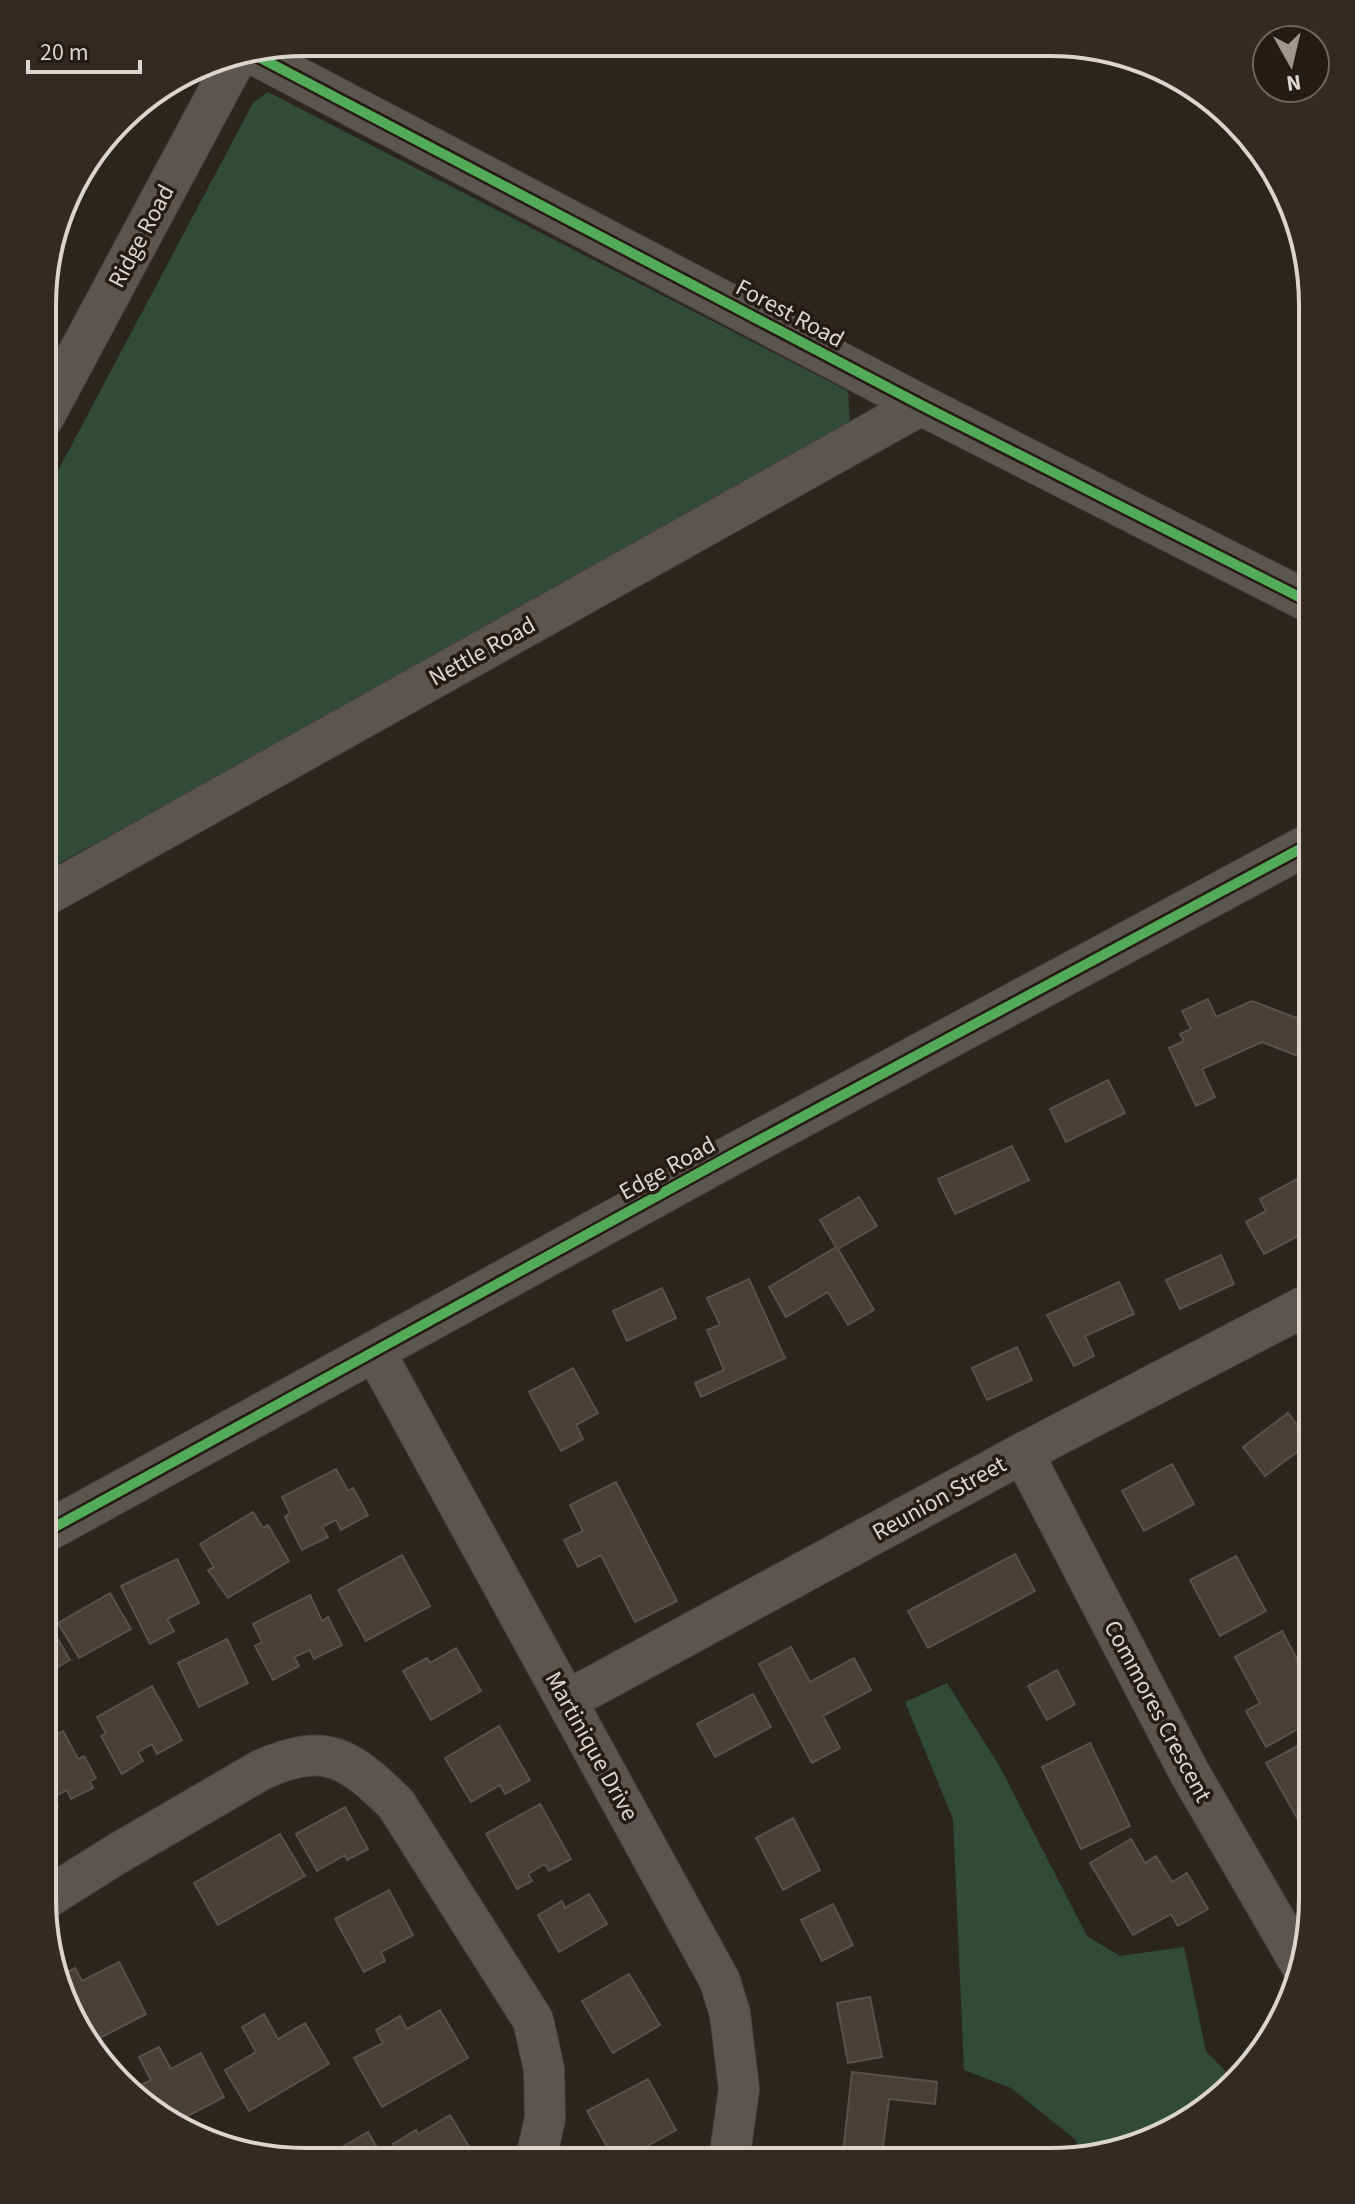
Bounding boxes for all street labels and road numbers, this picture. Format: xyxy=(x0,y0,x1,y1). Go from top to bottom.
street label: Ridge Road xyxy=(99,178,183,294)
street label: Forest Road xyxy=(729,270,850,357)
street label: Nettle Road xyxy=(422,608,542,695)
street label: Edge Road xyxy=(613,1128,722,1209)
street label: Reunion Street xyxy=(866,1447,1013,1550)
street label: Commores Crescent xyxy=(1095,1614,1220,1808)
street label: Martinique Drive xyxy=(536,1665,647,1827)

